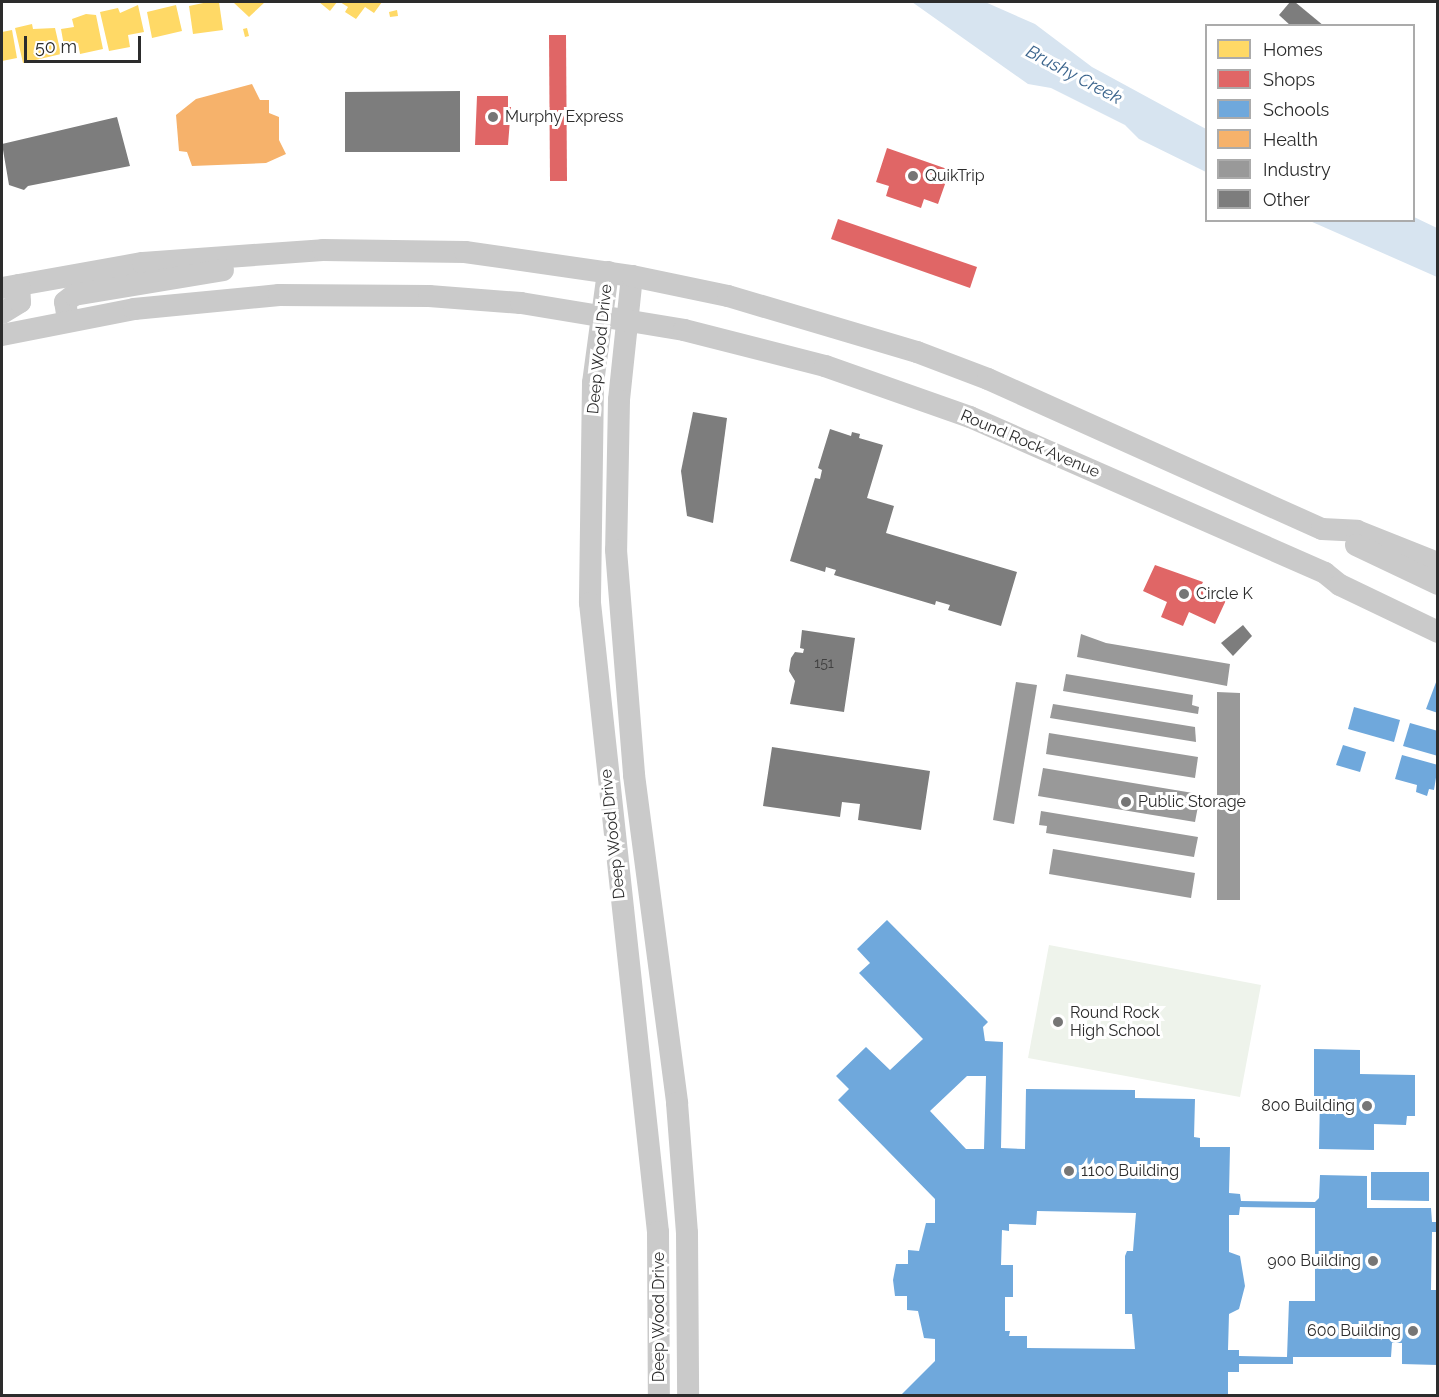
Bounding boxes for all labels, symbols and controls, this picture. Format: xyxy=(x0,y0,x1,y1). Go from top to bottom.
scale bar xyxy=(27,24,144,62)
legend xyxy=(1205,24,1415,222)
text: 50 m xyxy=(35,36,77,57)
text: Homes xyxy=(1263,39,1323,60)
water label: Brushy Creek xyxy=(1022,41,1126,109)
text: Shops xyxy=(1263,69,1315,90)
text: Schools xyxy=(1263,99,1329,120)
place label: Murphy Express xyxy=(505,107,624,127)
marker: Murphy Express xyxy=(486,110,500,124)
text: Health xyxy=(1263,129,1318,150)
text: Industry xyxy=(1263,159,1331,180)
place label: QuikTrip xyxy=(925,166,985,186)
marker: QuikTrip xyxy=(906,169,920,183)
text: Other xyxy=(1263,189,1310,210)
street label: Deep Wood Drive xyxy=(584,283,616,415)
street label: Round Rock Avenue xyxy=(957,406,1103,482)
place label: Circle K xyxy=(1196,584,1253,604)
marker: Circle K xyxy=(1177,587,1191,601)
house number: 151 xyxy=(814,655,834,671)
street label: Deep Wood Drive xyxy=(597,768,629,900)
place label: Public Storage xyxy=(1138,792,1246,812)
marker: Public Storage xyxy=(1119,795,1133,809)
place label: Round Rock High School xyxy=(1070,1003,1160,1041)
marker: Round Rock High School xyxy=(1051,1015,1065,1029)
place label: 800 Building xyxy=(1261,1096,1355,1116)
marker: 800 Building xyxy=(1360,1099,1374,1113)
place label: 1100 Building xyxy=(1081,1161,1179,1181)
marker: 1100 Building xyxy=(1062,1164,1076,1178)
street label: Deep Wood Drive xyxy=(649,1251,669,1383)
place label: 900 Building xyxy=(1267,1251,1361,1271)
marker: 900 Building xyxy=(1366,1254,1380,1268)
place label: 600 Building xyxy=(1307,1321,1401,1341)
marker: 600 Building xyxy=(1406,1324,1420,1338)

